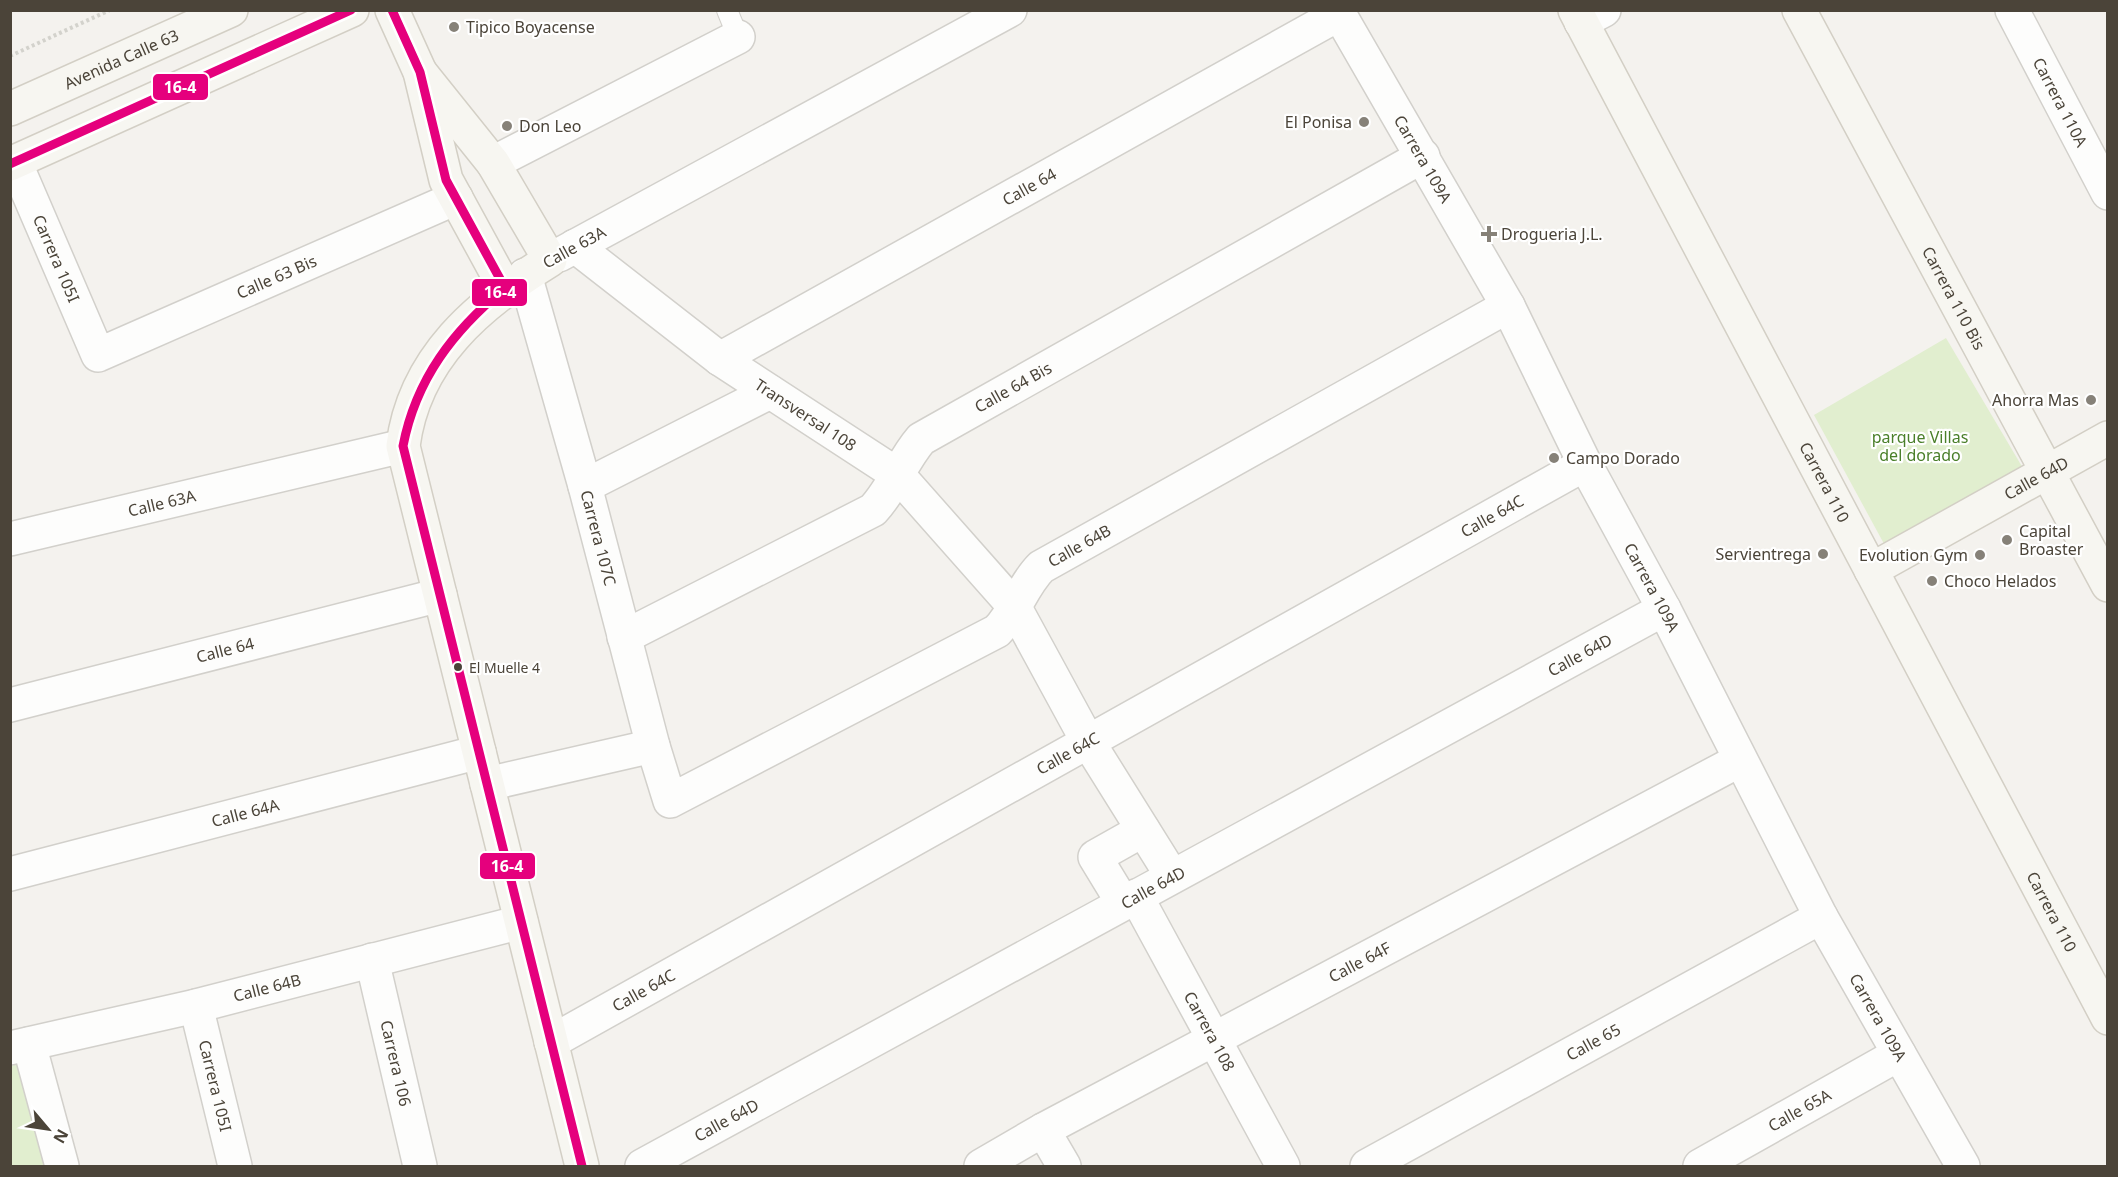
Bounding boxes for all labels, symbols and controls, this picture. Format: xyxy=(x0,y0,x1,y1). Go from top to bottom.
place label: Tipico Boyacense xyxy=(466,16,595,38)
marker: Tipico Boyacense xyxy=(447,20,461,34)
street label: Avenida Calle 63 xyxy=(61,24,182,94)
street label: Carrera 110A xyxy=(2028,54,2093,151)
line badge: 16-4 xyxy=(152,73,209,101)
text: 16-4 xyxy=(164,76,196,98)
place label: El Ponisa xyxy=(1285,111,1352,133)
street label: Carrera 109A xyxy=(1389,111,1458,208)
place label: Don Leo xyxy=(519,115,582,137)
marker: El Ponisa xyxy=(1357,115,1371,129)
marker: Don Leo xyxy=(500,119,514,133)
street label: Calle 64 xyxy=(998,163,1060,211)
street label: Carrera 105I xyxy=(28,211,85,306)
street label: Calle 63A xyxy=(538,220,610,273)
place label: Drogueria J.L. xyxy=(1501,223,1603,245)
marker: Drogueria J.L. xyxy=(1482,227,1496,241)
street label: Carrera 110 Bis xyxy=(1917,242,1991,354)
street label: Calle 63 Bis xyxy=(233,250,320,304)
line badge: 16-4 xyxy=(471,278,528,307)
text: 16-4 xyxy=(484,281,516,303)
street label: Calle 64 Bis xyxy=(970,357,1056,418)
street label: Transversal 108 xyxy=(751,374,861,456)
place label: Ahorra Mas xyxy=(1992,389,2079,411)
marker: Ahorra Mas xyxy=(2084,393,2098,407)
park label: parque Villas del dorado xyxy=(1872,426,1968,466)
street label: Carrera 110 xyxy=(1794,438,1855,526)
place label: Campo Dorado xyxy=(1566,447,1680,469)
marker: Campo Dorado xyxy=(1547,451,1561,465)
street label: Calle 64D xyxy=(2000,451,2072,505)
street label: Calle 63A xyxy=(126,484,199,522)
street label: Carrera 107C xyxy=(576,488,622,588)
street label: Calle 64C xyxy=(1456,490,1527,542)
street label: Calle 64B xyxy=(1044,519,1115,572)
place label: Capital Broaster xyxy=(2019,520,2084,560)
marker: Capital Broaster xyxy=(2000,533,2014,547)
street label: Carrera 109A xyxy=(1619,539,1685,636)
place label: Servientrega xyxy=(1716,543,1811,565)
place label: Evolution Gym xyxy=(1859,544,1968,566)
marker: Servientrega xyxy=(1816,547,1830,561)
marker: Evolution Gym xyxy=(1973,548,1987,562)
place label: Choco Helados xyxy=(1944,570,2056,592)
marker: Choco Helados xyxy=(1925,574,1939,588)
street label: Calle 64D xyxy=(1544,628,1616,681)
street label: Calle 64 xyxy=(194,632,256,668)
place label: El Muelle 4 xyxy=(469,658,540,677)
marker: El Muelle 4 xyxy=(452,661,464,673)
street label: Calle 64C xyxy=(1032,727,1103,780)
street label: Calle 64A xyxy=(209,793,282,832)
line badge: 16-4 xyxy=(479,852,536,880)
text: 16-4 xyxy=(491,855,523,877)
street label: Calle 64D xyxy=(1117,861,1189,914)
street label: Carrera 110 xyxy=(2022,868,2082,956)
street label: Calle 64F xyxy=(1325,937,1394,987)
street label: Calle 64C xyxy=(608,964,679,1017)
street label: Calle 64B xyxy=(231,968,303,1007)
street label: Carrera 109A xyxy=(1844,969,1913,1066)
street label: Carrera 108 xyxy=(1179,987,1240,1075)
street label: Carrera 106 xyxy=(375,1018,417,1109)
street label: Calle 65 xyxy=(1562,1018,1624,1066)
street label: Carrera 105I xyxy=(194,1038,237,1134)
street label: Calle 65A xyxy=(1764,1083,1836,1137)
street label: Calle 64D xyxy=(690,1094,763,1147)
north arrow xyxy=(18,1099,78,1159)
text: N xyxy=(48,1125,74,1147)

